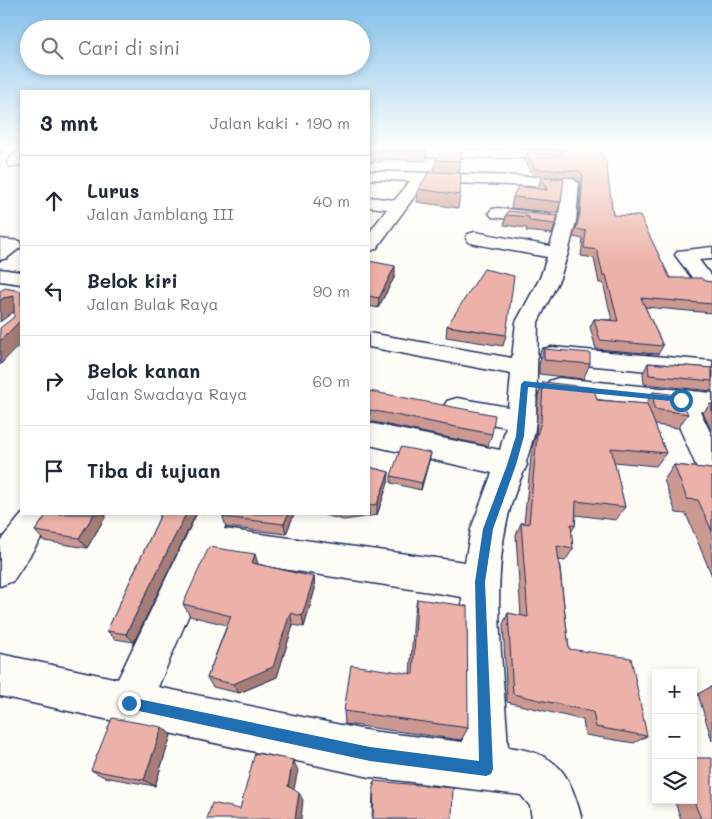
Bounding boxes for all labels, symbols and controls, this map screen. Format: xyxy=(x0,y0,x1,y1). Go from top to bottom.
search box xyxy=(20,20,370,75)
icon: search xyxy=(38,34,66,62)
text: Cari di sini xyxy=(78,35,180,60)
text: 3 mnt xyxy=(40,109,98,136)
text: Jalan kaki · 190 m xyxy=(210,112,350,133)
text: Lurus xyxy=(87,178,139,203)
icon: ahead xyxy=(40,187,68,215)
text: 40 m xyxy=(313,190,350,211)
text: Jalan Jamblang III xyxy=(87,203,234,224)
text: Belok kiri xyxy=(87,268,178,293)
icon: left xyxy=(40,277,68,305)
text: 90 m xyxy=(313,280,350,301)
text: Jalan Bulak Raya xyxy=(87,293,219,314)
text: Belok kanan xyxy=(87,358,200,383)
icon: right xyxy=(40,367,68,395)
text: 60 m xyxy=(313,370,350,391)
text: Jalan Swadaya Raya xyxy=(87,383,247,404)
route start xyxy=(670,389,693,412)
icon: arrive xyxy=(40,457,68,485)
text: Tiba di tujuan xyxy=(87,458,220,483)
map controls xyxy=(652,669,697,804)
button: + xyxy=(652,669,697,714)
route end xyxy=(118,692,141,715)
button: − xyxy=(652,714,697,759)
button: layers xyxy=(652,759,697,804)

